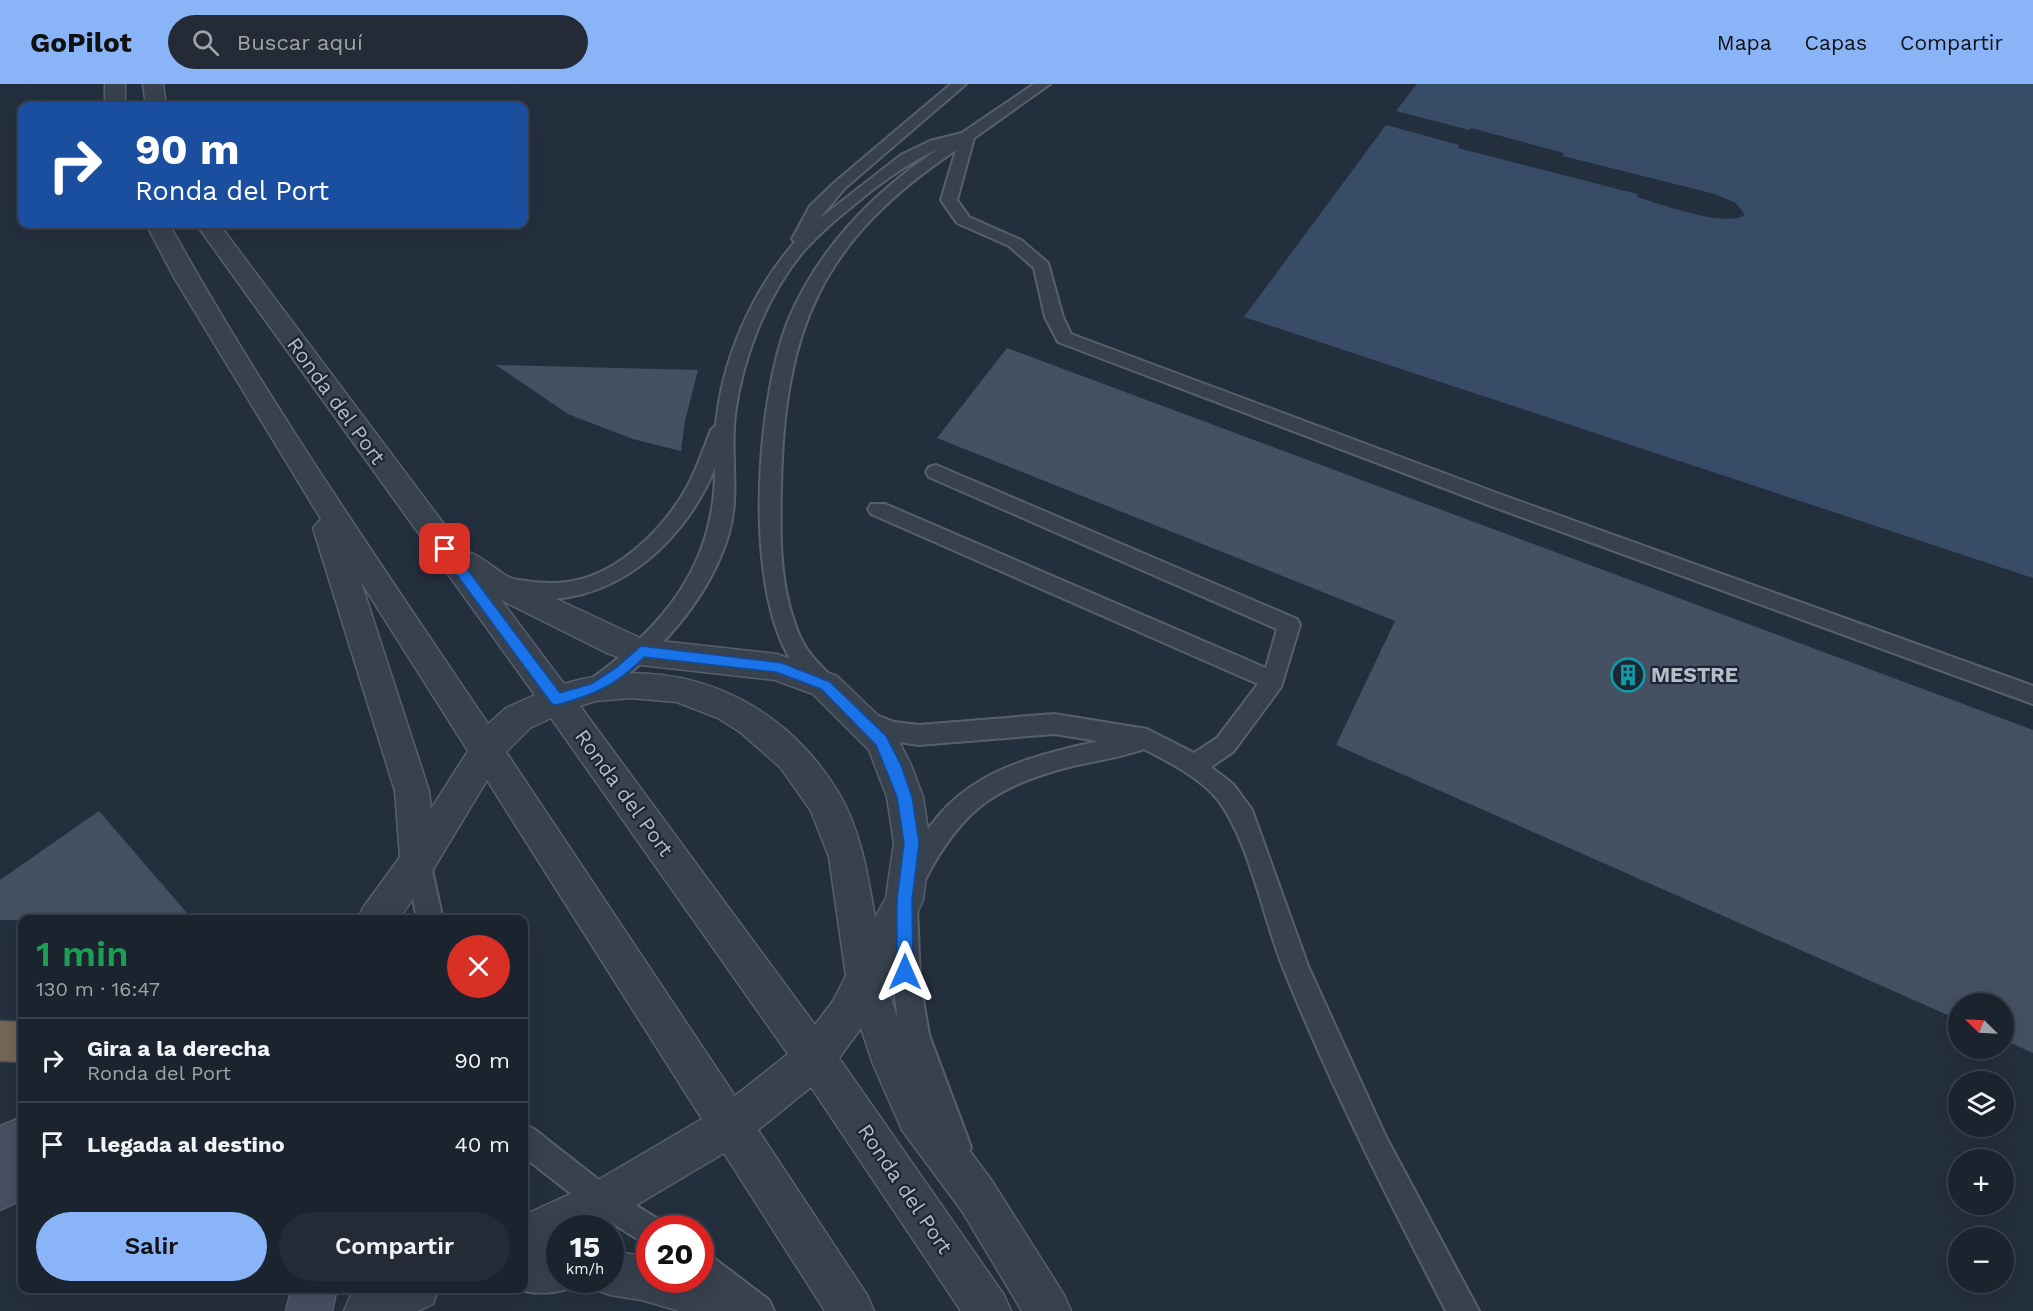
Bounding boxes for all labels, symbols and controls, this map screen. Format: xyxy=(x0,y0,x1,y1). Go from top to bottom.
search box xyxy=(168,15,588,69)
text: GoPilot xyxy=(30,26,132,59)
icon: search xyxy=(189,26,222,59)
text: Buscar aquí xyxy=(237,30,363,55)
text: Mapa xyxy=(1717,30,1772,55)
text: Capas xyxy=(1805,30,1867,55)
text: Compartir xyxy=(1900,30,2003,55)
text: 90 m xyxy=(135,125,239,174)
icon: right xyxy=(36,126,114,204)
text: Ronda del Port xyxy=(135,175,329,207)
street label: Ronda del Port xyxy=(282,332,391,469)
pin xyxy=(419,523,470,574)
icon: arrive xyxy=(428,532,461,565)
building icon: MESTRE xyxy=(1610,657,1646,693)
place label: MESTRE xyxy=(1651,662,1738,687)
street label: Ronda del Port xyxy=(570,724,679,861)
text: 1 min xyxy=(36,933,128,975)
button: close xyxy=(447,935,510,998)
position arrow xyxy=(873,940,937,1004)
text: 130 m · 16:47 xyxy=(36,977,160,1001)
north arrow xyxy=(1948,993,2014,1059)
map controls xyxy=(1948,993,2014,1293)
text: Gira a la derecha xyxy=(87,1036,270,1061)
icon: right xyxy=(36,1044,69,1077)
text: 90 m xyxy=(454,1048,510,1073)
text: Ronda del Port xyxy=(87,1061,231,1085)
button: layers xyxy=(1948,1071,2014,1137)
street label: Ronda del Port xyxy=(853,1119,958,1258)
icon: arrive xyxy=(36,1128,69,1161)
text: Llegada al destino xyxy=(87,1132,285,1157)
text: 40 m xyxy=(454,1132,510,1157)
button: + xyxy=(1948,1149,2014,1215)
button: Salir xyxy=(36,1212,267,1281)
button: Compartir xyxy=(279,1212,510,1281)
speed limit sign: 20 xyxy=(636,1215,714,1293)
button: − xyxy=(1948,1227,2014,1293)
text: 15 xyxy=(570,1229,600,1264)
text: km/h xyxy=(566,1260,604,1278)

